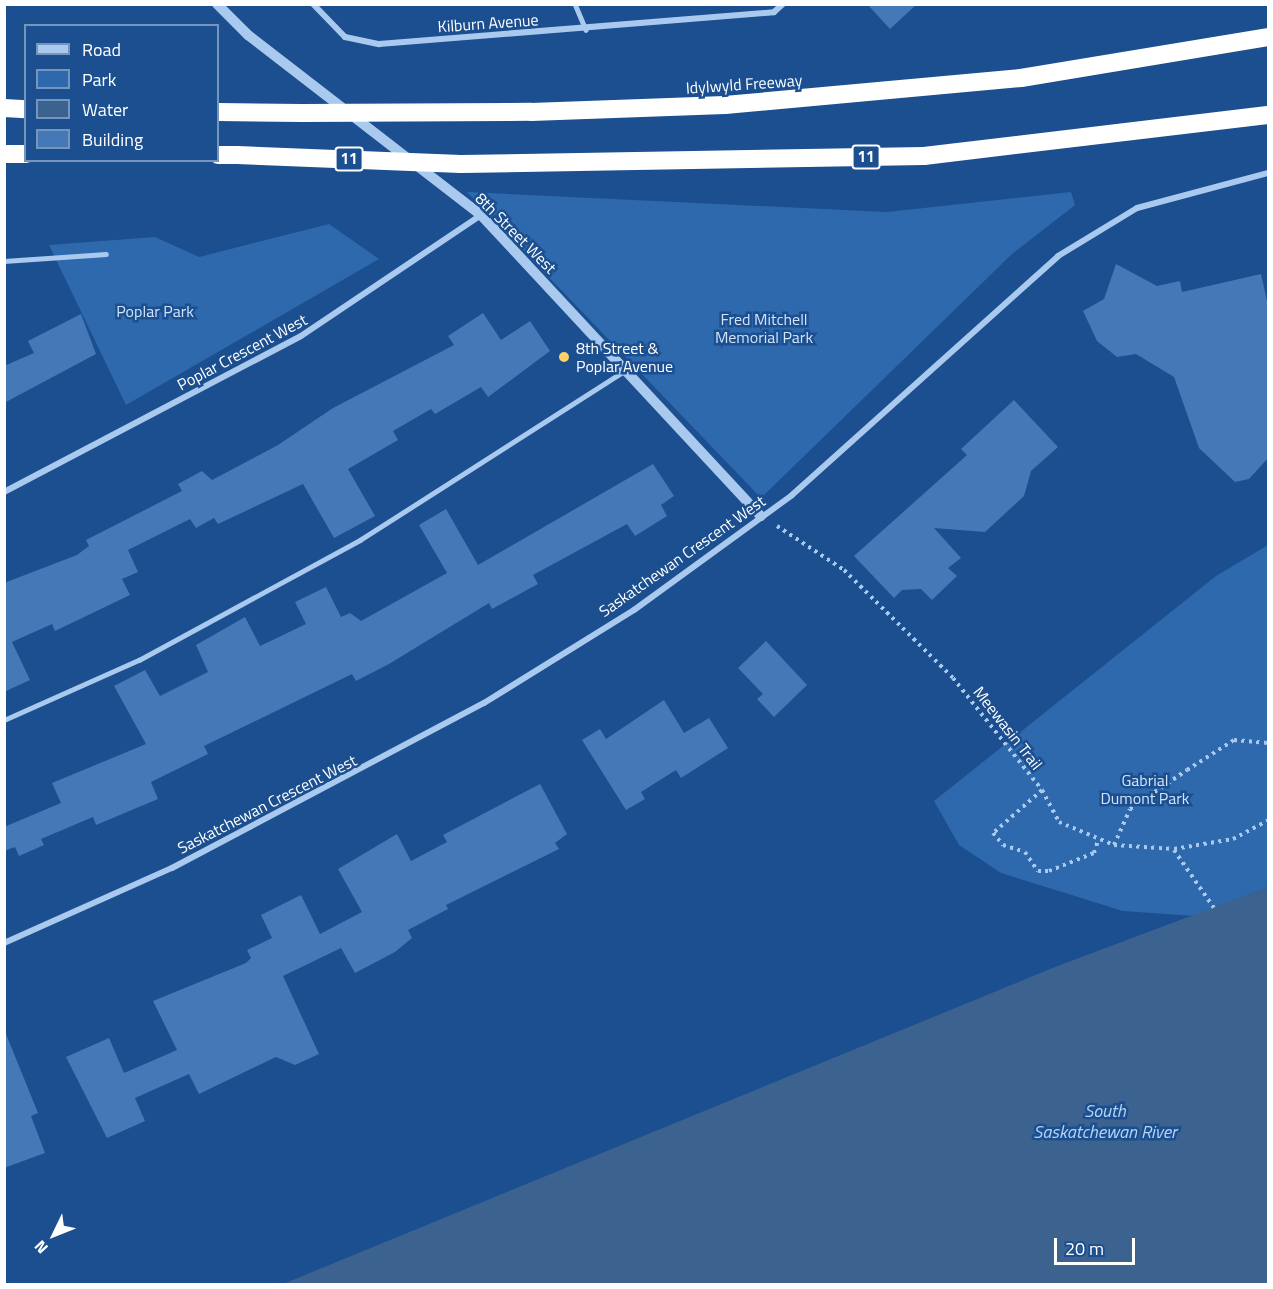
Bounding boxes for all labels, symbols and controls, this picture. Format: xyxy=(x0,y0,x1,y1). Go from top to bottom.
street label: Kilburn Avenue xyxy=(437,10,539,36)
legend xyxy=(24,24,219,162)
text: Road xyxy=(82,36,121,63)
text: Park xyxy=(82,66,116,93)
street label: Idylwyld Freeway xyxy=(685,70,803,98)
text: Water xyxy=(82,96,128,123)
text: Building xyxy=(82,126,143,153)
road number: 11 xyxy=(851,145,881,169)
road number: 11 xyxy=(334,147,364,171)
street label: 8th Street West xyxy=(472,189,560,277)
park label: Poplar Park xyxy=(116,301,194,321)
park label: Fred Mitchell Memorial Park xyxy=(715,309,813,347)
street label: Poplar Crescent West xyxy=(174,310,310,394)
place label: 8th Street & Poplar Avenue xyxy=(576,338,673,376)
marker: 8th Street & Poplar Avenue xyxy=(557,350,571,364)
street label: Saskatchewan Crescent West xyxy=(595,491,769,621)
street label: Meewasin Trail xyxy=(970,683,1046,773)
street label: Saskatchewan Crescent West xyxy=(174,750,360,858)
park label: Gabrial Dumont Park xyxy=(1101,770,1189,808)
water label: South Saskatchewan River xyxy=(1033,1101,1177,1144)
north arrow xyxy=(24,1205,84,1265)
scale bar xyxy=(1057,1226,1138,1264)
text: N xyxy=(28,1235,53,1260)
text: 20 m xyxy=(1065,1235,1104,1262)

